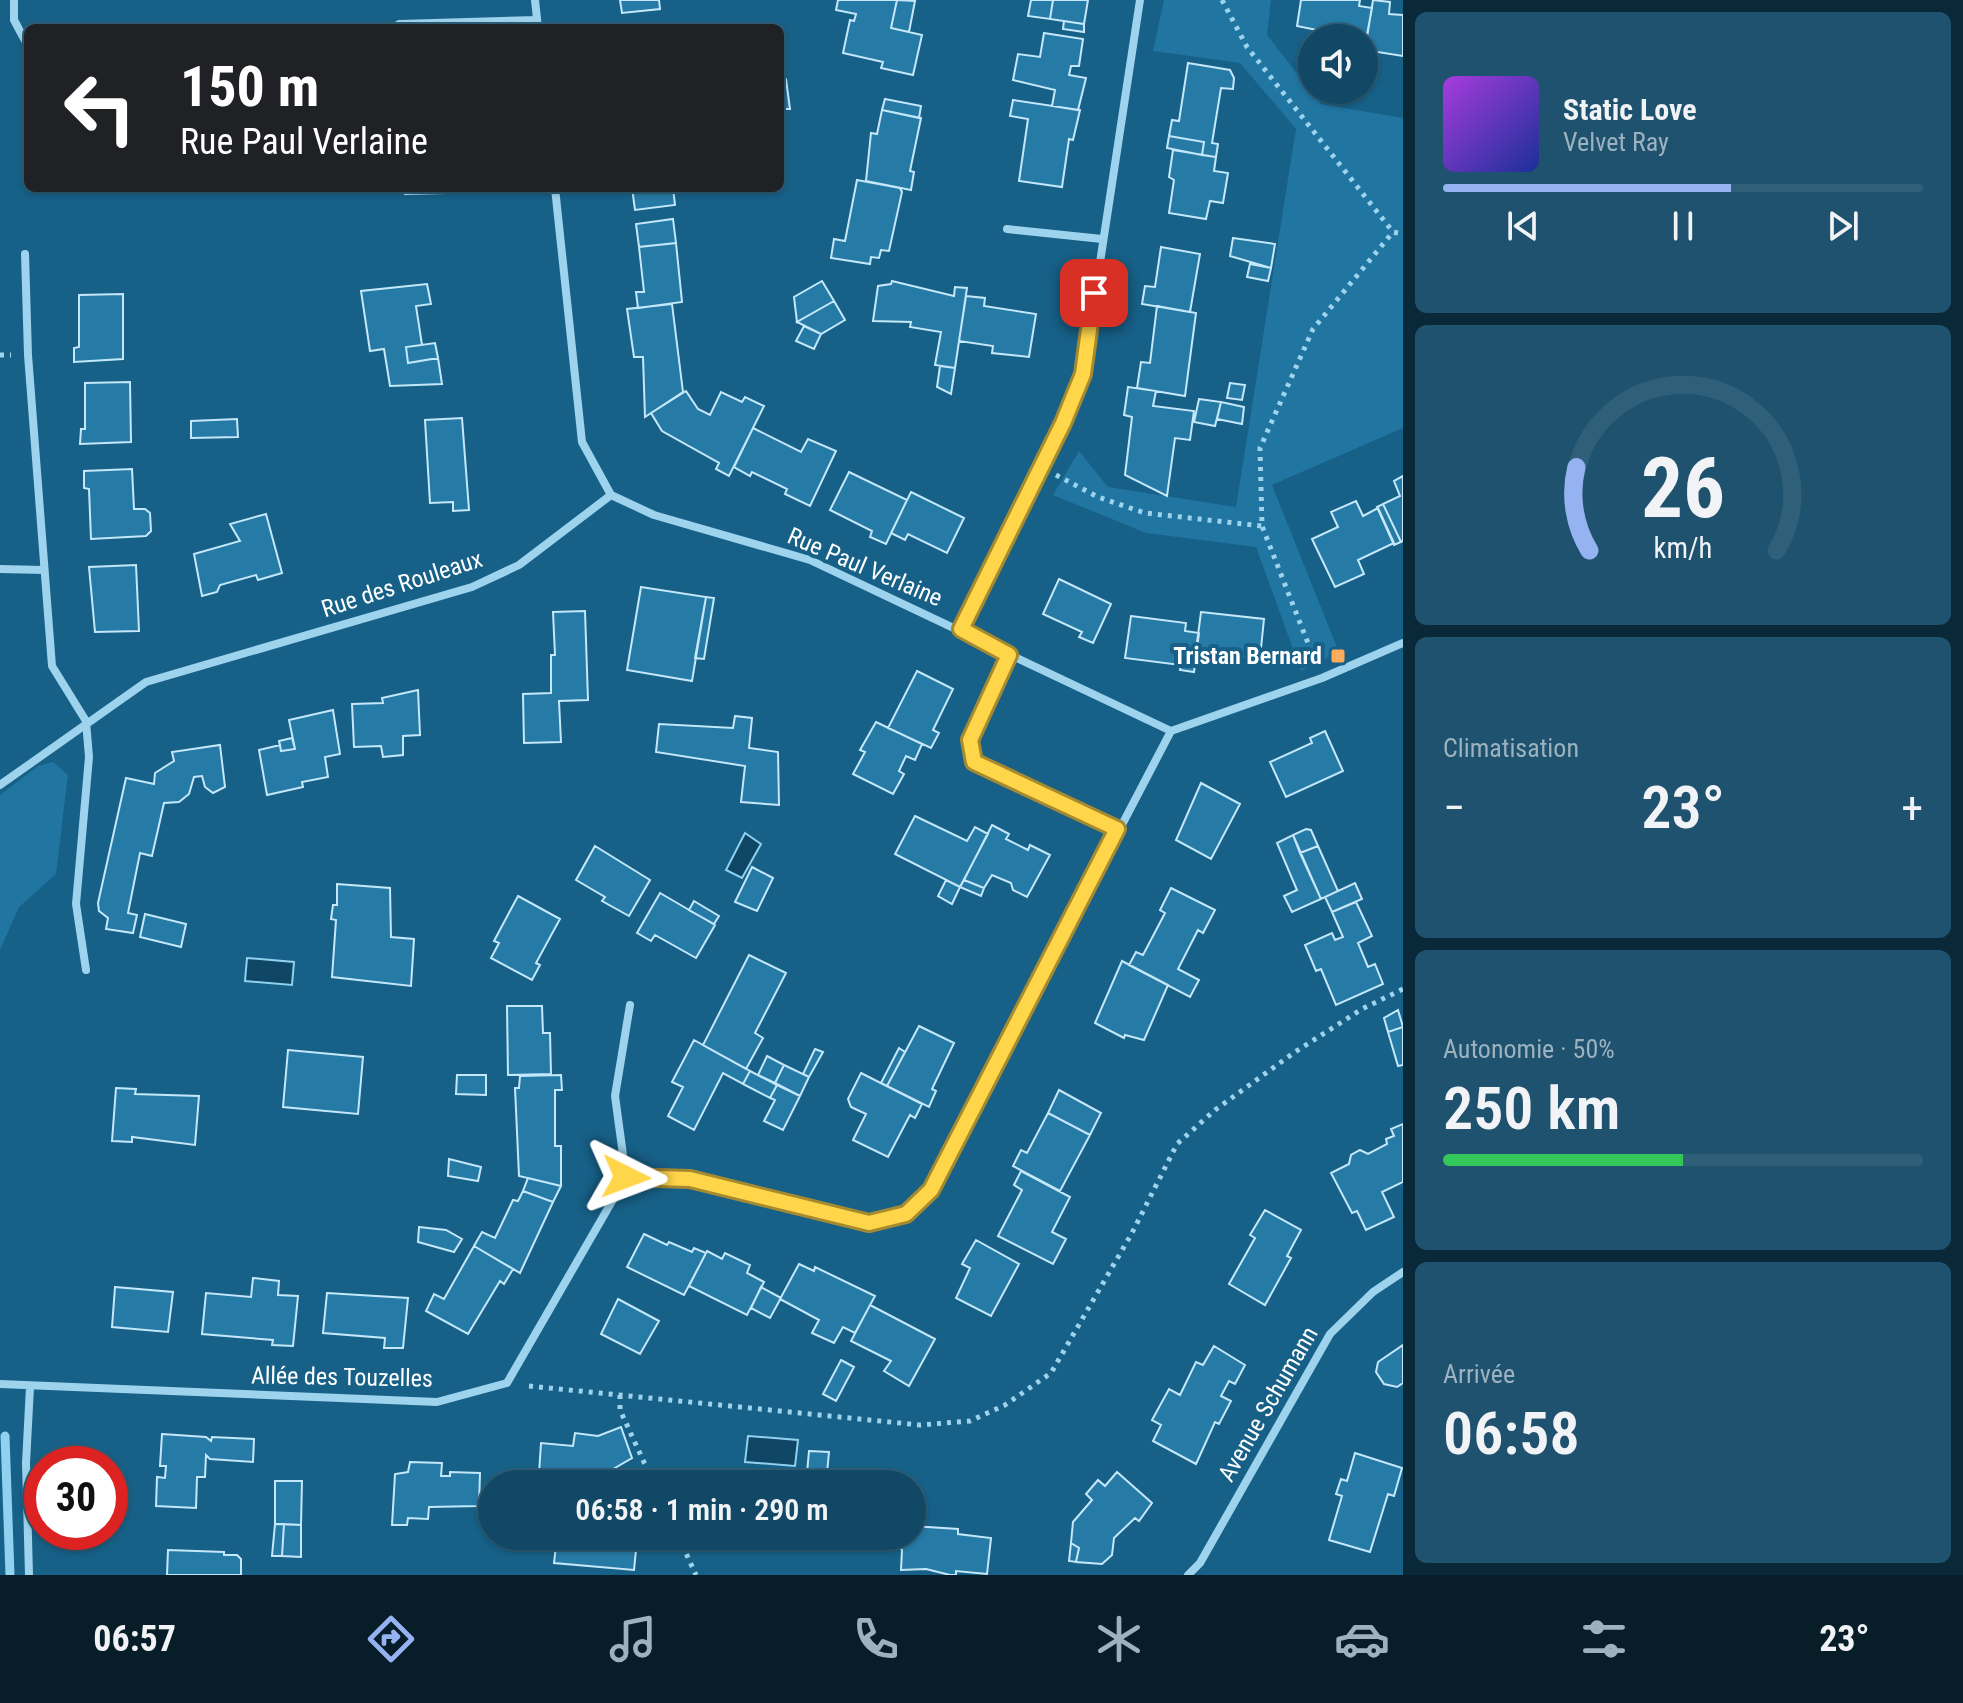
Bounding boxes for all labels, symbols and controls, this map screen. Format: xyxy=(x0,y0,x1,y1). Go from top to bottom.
map controls xyxy=(1298,24,1378,104)
button: sound xyxy=(1298,24,1378,104)
text: 150 m xyxy=(180,54,319,120)
icon: left xyxy=(48,56,152,160)
text: Static Love xyxy=(1563,92,1697,127)
text: Rue Paul Verlaine xyxy=(180,121,428,163)
text: Velvet Ray xyxy=(1563,127,1669,157)
icon: previous xyxy=(1501,204,1545,248)
icon: pause xyxy=(1661,204,1705,248)
icon: next xyxy=(1821,204,1865,248)
pin xyxy=(1060,259,1128,327)
icon: arrive xyxy=(1072,271,1116,315)
text: 26 xyxy=(1641,439,1725,536)
street label: Rue Paul Verlaine xyxy=(783,522,947,612)
text: km/h xyxy=(1654,531,1712,565)
street label: Rue des Rouleaux xyxy=(318,545,486,623)
place label: Tristan Bernard xyxy=(1173,642,1322,670)
marker: Tristan Bernard xyxy=(1329,647,1347,665)
text: Climatisation xyxy=(1443,733,1579,763)
text: 23° xyxy=(1641,772,1725,843)
text: − xyxy=(1443,782,1465,834)
text: + xyxy=(1901,782,1923,834)
text: Autonomie · 50% xyxy=(1443,1034,1615,1064)
text: 250 km xyxy=(1443,1073,1620,1144)
position arrow xyxy=(584,1135,668,1219)
street label: Avenue Schumann xyxy=(1212,1322,1324,1486)
text: Arrivée xyxy=(1443,1359,1515,1389)
street label: Allée des Touzelles xyxy=(251,1361,433,1393)
text: 06:58 xyxy=(1443,1398,1580,1469)
speed limit sign: 30 xyxy=(24,1446,128,1550)
text: 06:58 · 1 min · 290 m xyxy=(575,1492,829,1527)
icon: directions xyxy=(363,1611,419,1667)
icon: music xyxy=(605,1611,661,1667)
icon: phone xyxy=(848,1611,904,1667)
icon: climate xyxy=(1091,1611,1147,1667)
icon: car xyxy=(1334,1611,1390,1667)
icon: filters xyxy=(1576,1611,1632,1667)
text: 06:57 xyxy=(93,1618,176,1660)
text: 23° xyxy=(1819,1618,1870,1660)

